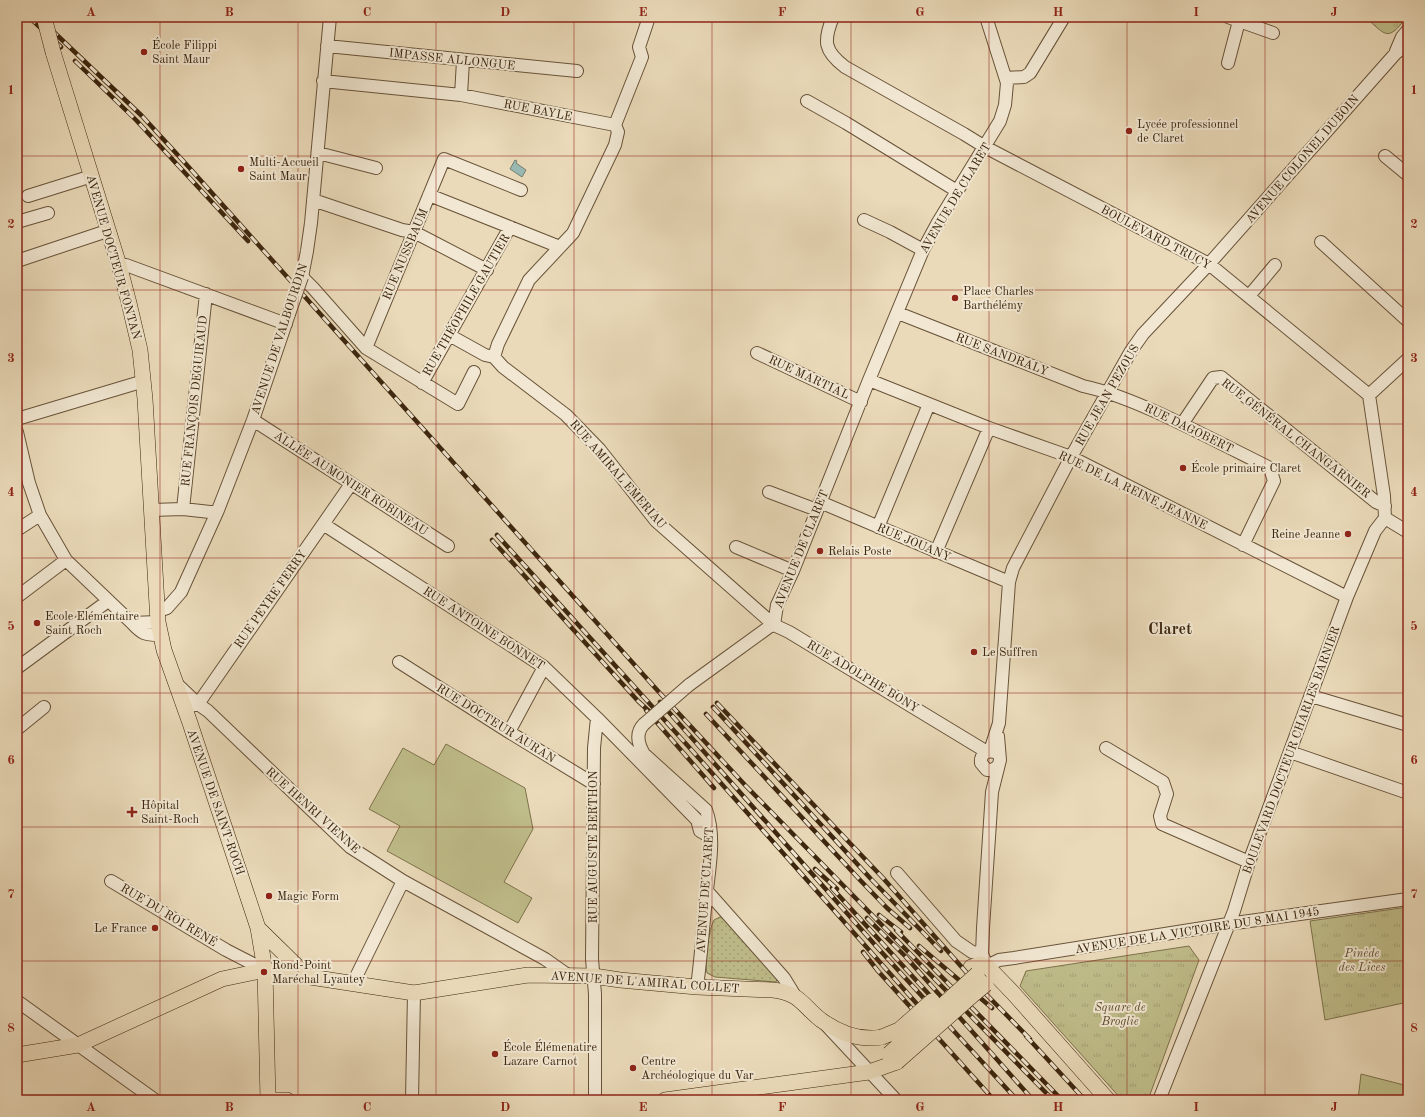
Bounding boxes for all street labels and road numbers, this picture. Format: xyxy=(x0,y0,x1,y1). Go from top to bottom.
street label: IMPASSE ALLONGUE xyxy=(388,47,516,73)
street label: AVENUE COLONEL DUBOIN xyxy=(1244,93,1362,226)
street label: RUE BAYLE xyxy=(502,98,573,124)
street label: AVENUE DE CLARET xyxy=(918,141,994,256)
street label: AVENUE DOCTEUR FONTAN xyxy=(84,174,142,341)
street label: BOULEVARD TRUCY xyxy=(1099,204,1213,272)
street label: RUE NUSSBAUM xyxy=(381,207,431,302)
street label: RUE THÉOPHILE GAUTIER xyxy=(419,231,513,379)
street label: AVENUE DE VALBOURDIN xyxy=(250,262,310,416)
street label: RUE FRANÇOIS DEGUIRAUD xyxy=(180,315,210,487)
street label: RUE SANDRALY xyxy=(954,332,1050,378)
street label: RUE JEAN PEZOUS xyxy=(1074,343,1142,448)
street label: RUE MARTIAL xyxy=(766,354,851,402)
street label: RUE GÉNÉRAL CHANGARNIER xyxy=(1219,375,1374,501)
street label: RUE DAGOBERT xyxy=(1142,402,1235,456)
street label: RUE AMIRAL EMERIAU xyxy=(567,418,668,532)
street label: ALLÉE AUMONIER ROBINEAU xyxy=(272,427,432,538)
street label: RUE DE LA REINE JEANNE xyxy=(1056,450,1209,532)
street label: AVENUE DE CLARET xyxy=(773,488,831,610)
street label: RUE JOUANY xyxy=(875,522,953,564)
street label: RUE PEYRE FERRY xyxy=(233,548,309,651)
street label: RUE ANTOINE BONNET xyxy=(421,585,546,673)
street label: BOULEVARD DOCTEUR CHARLES BARNIER xyxy=(1241,624,1343,876)
street label: RUE ADOLPHE BONY xyxy=(805,639,921,715)
street label: RUE DOCTEUR AURAN xyxy=(434,682,557,765)
street label: AVENUE DE SAINT-ROCH xyxy=(184,728,246,877)
street label: RUE HENRI VIENNE xyxy=(263,766,362,856)
street label: RUE AUGUSTE BERTHON xyxy=(588,771,600,923)
street label: AVENUE DE CLARET xyxy=(696,826,716,954)
street label: RUE DU ROI RENÉ xyxy=(118,880,220,949)
street label: AVENUE DE LA VICTOIRE DU 8 MAI 1945 xyxy=(1074,905,1320,956)
street label: AVENUE DE L'AMIRAL COLLET xyxy=(550,970,740,996)

